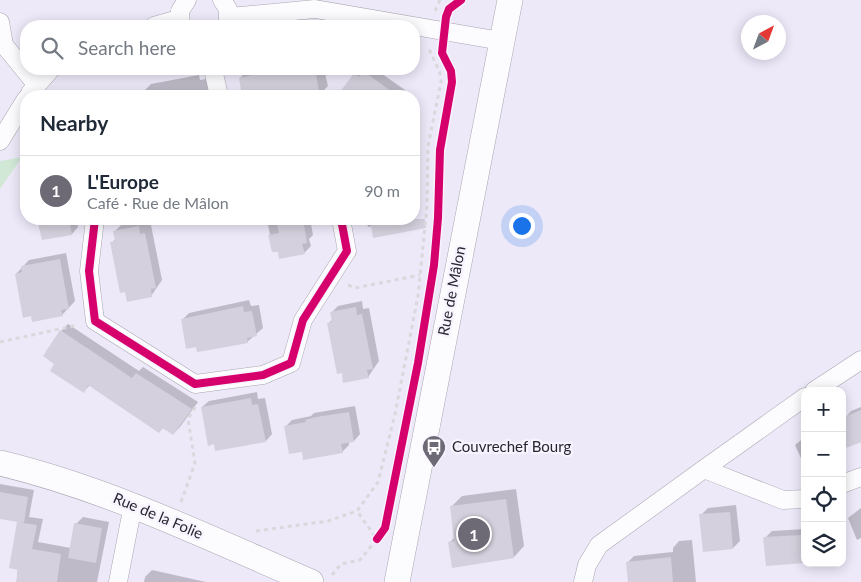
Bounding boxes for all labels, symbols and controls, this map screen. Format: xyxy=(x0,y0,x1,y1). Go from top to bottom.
north arrow xyxy=(741,15,786,60)
search box xyxy=(20,20,420,75)
icon: search xyxy=(38,34,66,62)
text: Search here xyxy=(78,36,176,59)
text: Nearby xyxy=(40,110,108,135)
text: L'Europe xyxy=(87,170,159,193)
text: 1 xyxy=(51,181,61,200)
text: 90 m xyxy=(364,181,400,200)
text: Café · Rue de Mâlon xyxy=(87,193,229,212)
your location xyxy=(509,213,535,239)
street label: Rue de Mâlon xyxy=(434,244,469,337)
map controls xyxy=(801,387,846,567)
button: + xyxy=(801,387,846,432)
button: − xyxy=(801,432,846,477)
bus stop icon: Couvrechef Bourg xyxy=(421,434,447,468)
place label: Couvrechef Bourg xyxy=(452,437,571,455)
button: locate xyxy=(801,477,846,522)
street label: Rue de la Folie xyxy=(111,488,206,542)
pin: 1 xyxy=(458,515,490,553)
button: layers xyxy=(801,522,846,567)

